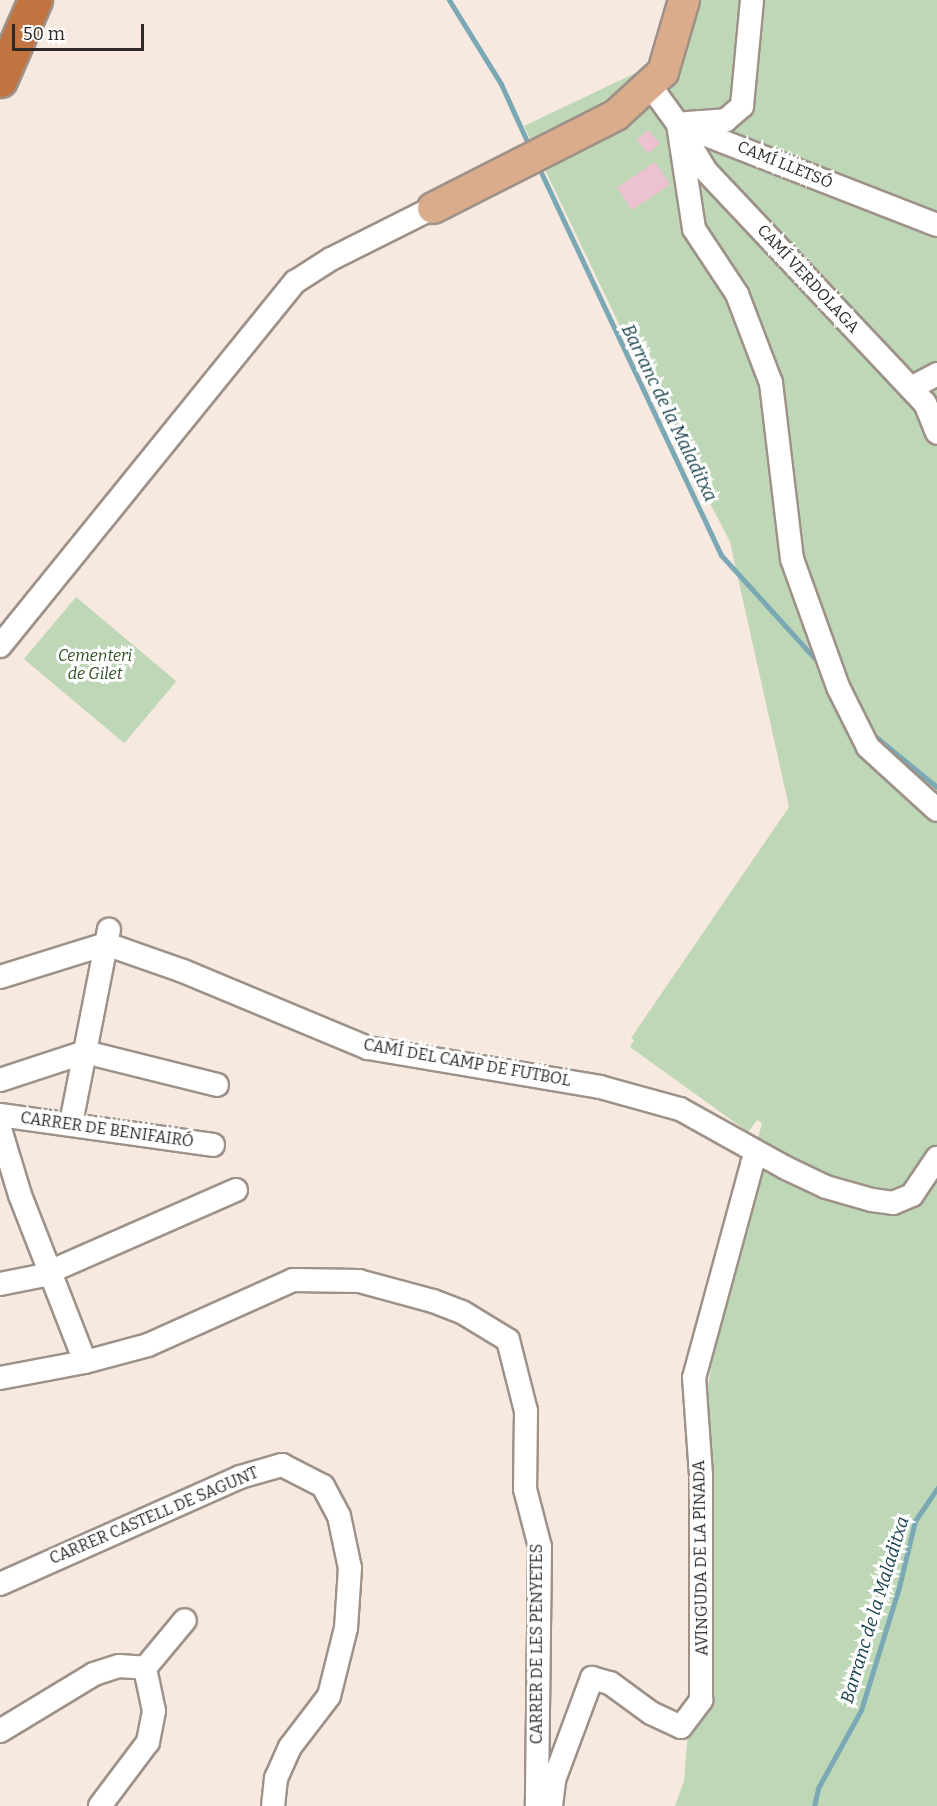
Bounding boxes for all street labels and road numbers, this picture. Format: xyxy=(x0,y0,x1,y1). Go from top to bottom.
street label: CAMÍ LLETSÓ xyxy=(735,137,835,193)
street label: CAMÍ VERDOLAGA xyxy=(753,221,863,337)
street label: CAMÍ DEL CAMP DE FUTBOL xyxy=(362,1035,572,1091)
street label: CARRER DE BENIFAIRÓ xyxy=(19,1108,195,1152)
street label: AVINGUDA DE LA PINADA xyxy=(690,1460,712,1656)
street label: CARRER CASTELL DE SAGUNT xyxy=(47,1463,261,1569)
street label: CARRER DE LES PENYETES xyxy=(527,1544,547,1744)

